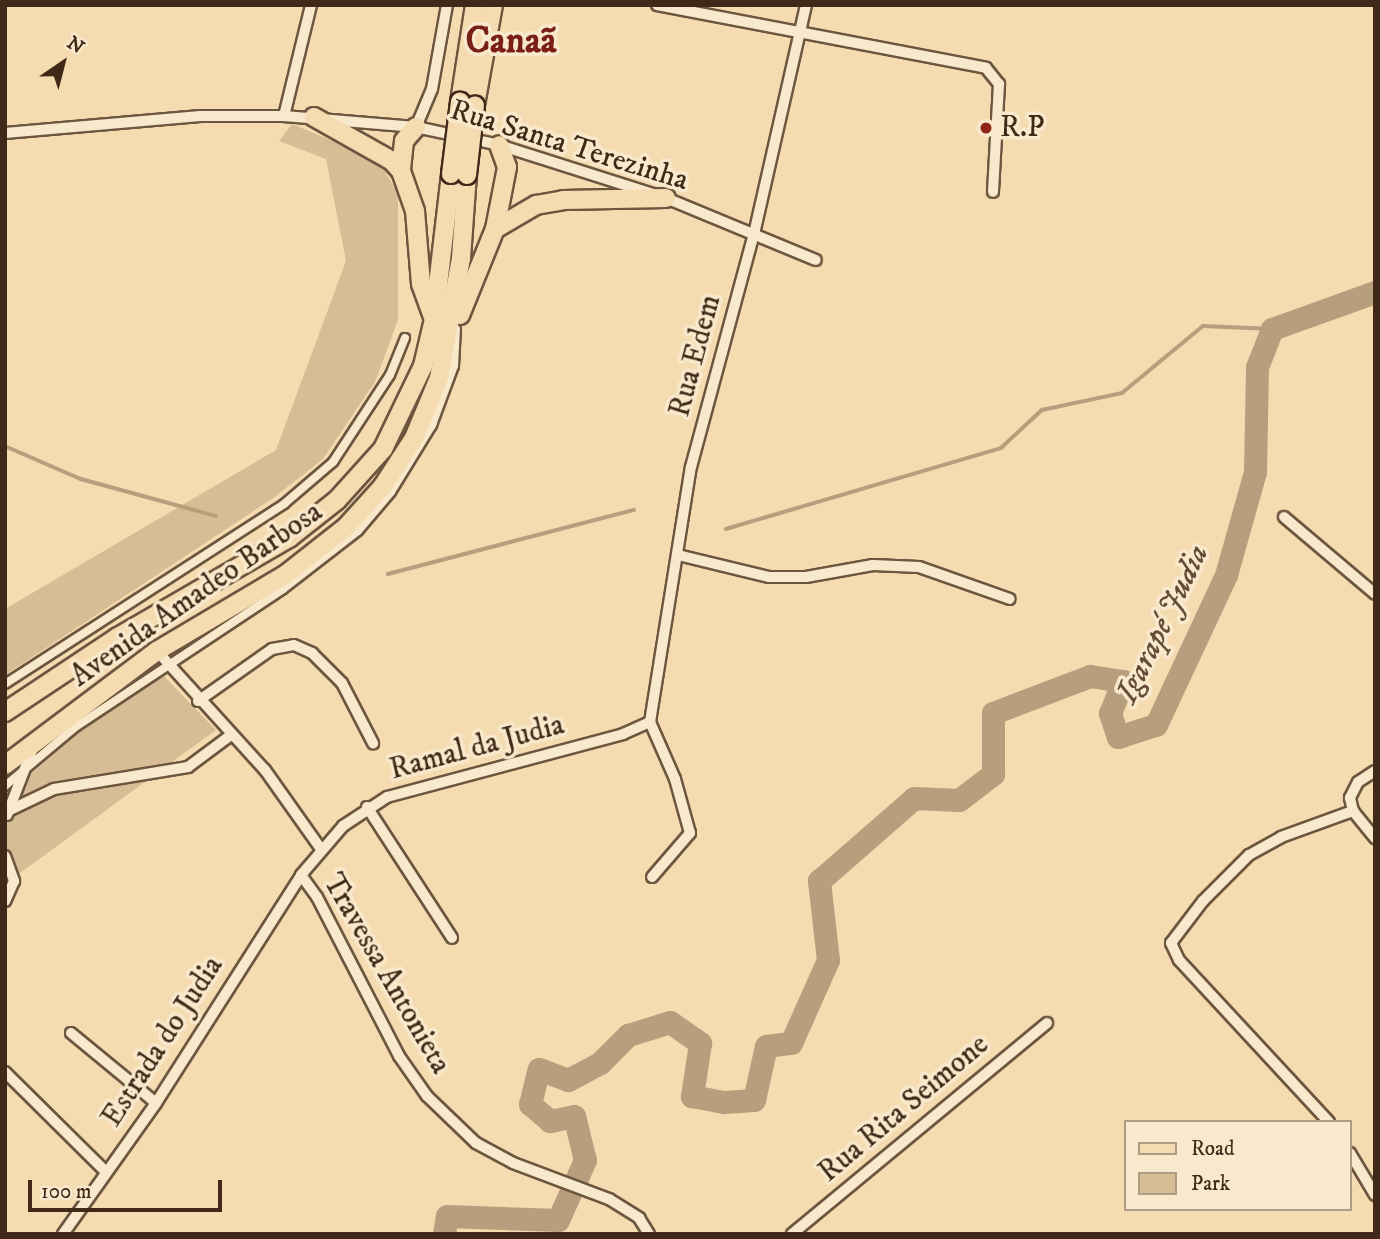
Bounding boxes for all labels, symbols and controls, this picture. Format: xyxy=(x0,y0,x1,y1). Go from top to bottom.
district label: Canaã xyxy=(465,20,557,64)
north arrow xyxy=(28,28,98,98)
text: N xyxy=(62,31,88,59)
street label: Rua Santa Terezinha xyxy=(446,93,692,199)
place label: R.P xyxy=(1000,110,1044,146)
marker: R.P xyxy=(978,120,994,136)
street label: Rua Edem xyxy=(662,291,730,421)
street label: Avenida Amadeo Barbosa xyxy=(64,495,330,695)
water label: Igarapé Judia xyxy=(1108,539,1218,709)
street label: Ramal da Judia xyxy=(386,707,568,789)
street label: Travessa Antonieta xyxy=(314,867,458,1081)
street label: Estrada do Judia xyxy=(94,950,232,1134)
street label: Rua Rita Seimone xyxy=(812,1027,996,1191)
legend xyxy=(1124,1120,1352,1211)
text: Road xyxy=(1191,1136,1235,1162)
scale bar xyxy=(32,1166,226,1210)
text: Park xyxy=(1191,1171,1230,1197)
text: 100 m xyxy=(41,1179,92,1205)

